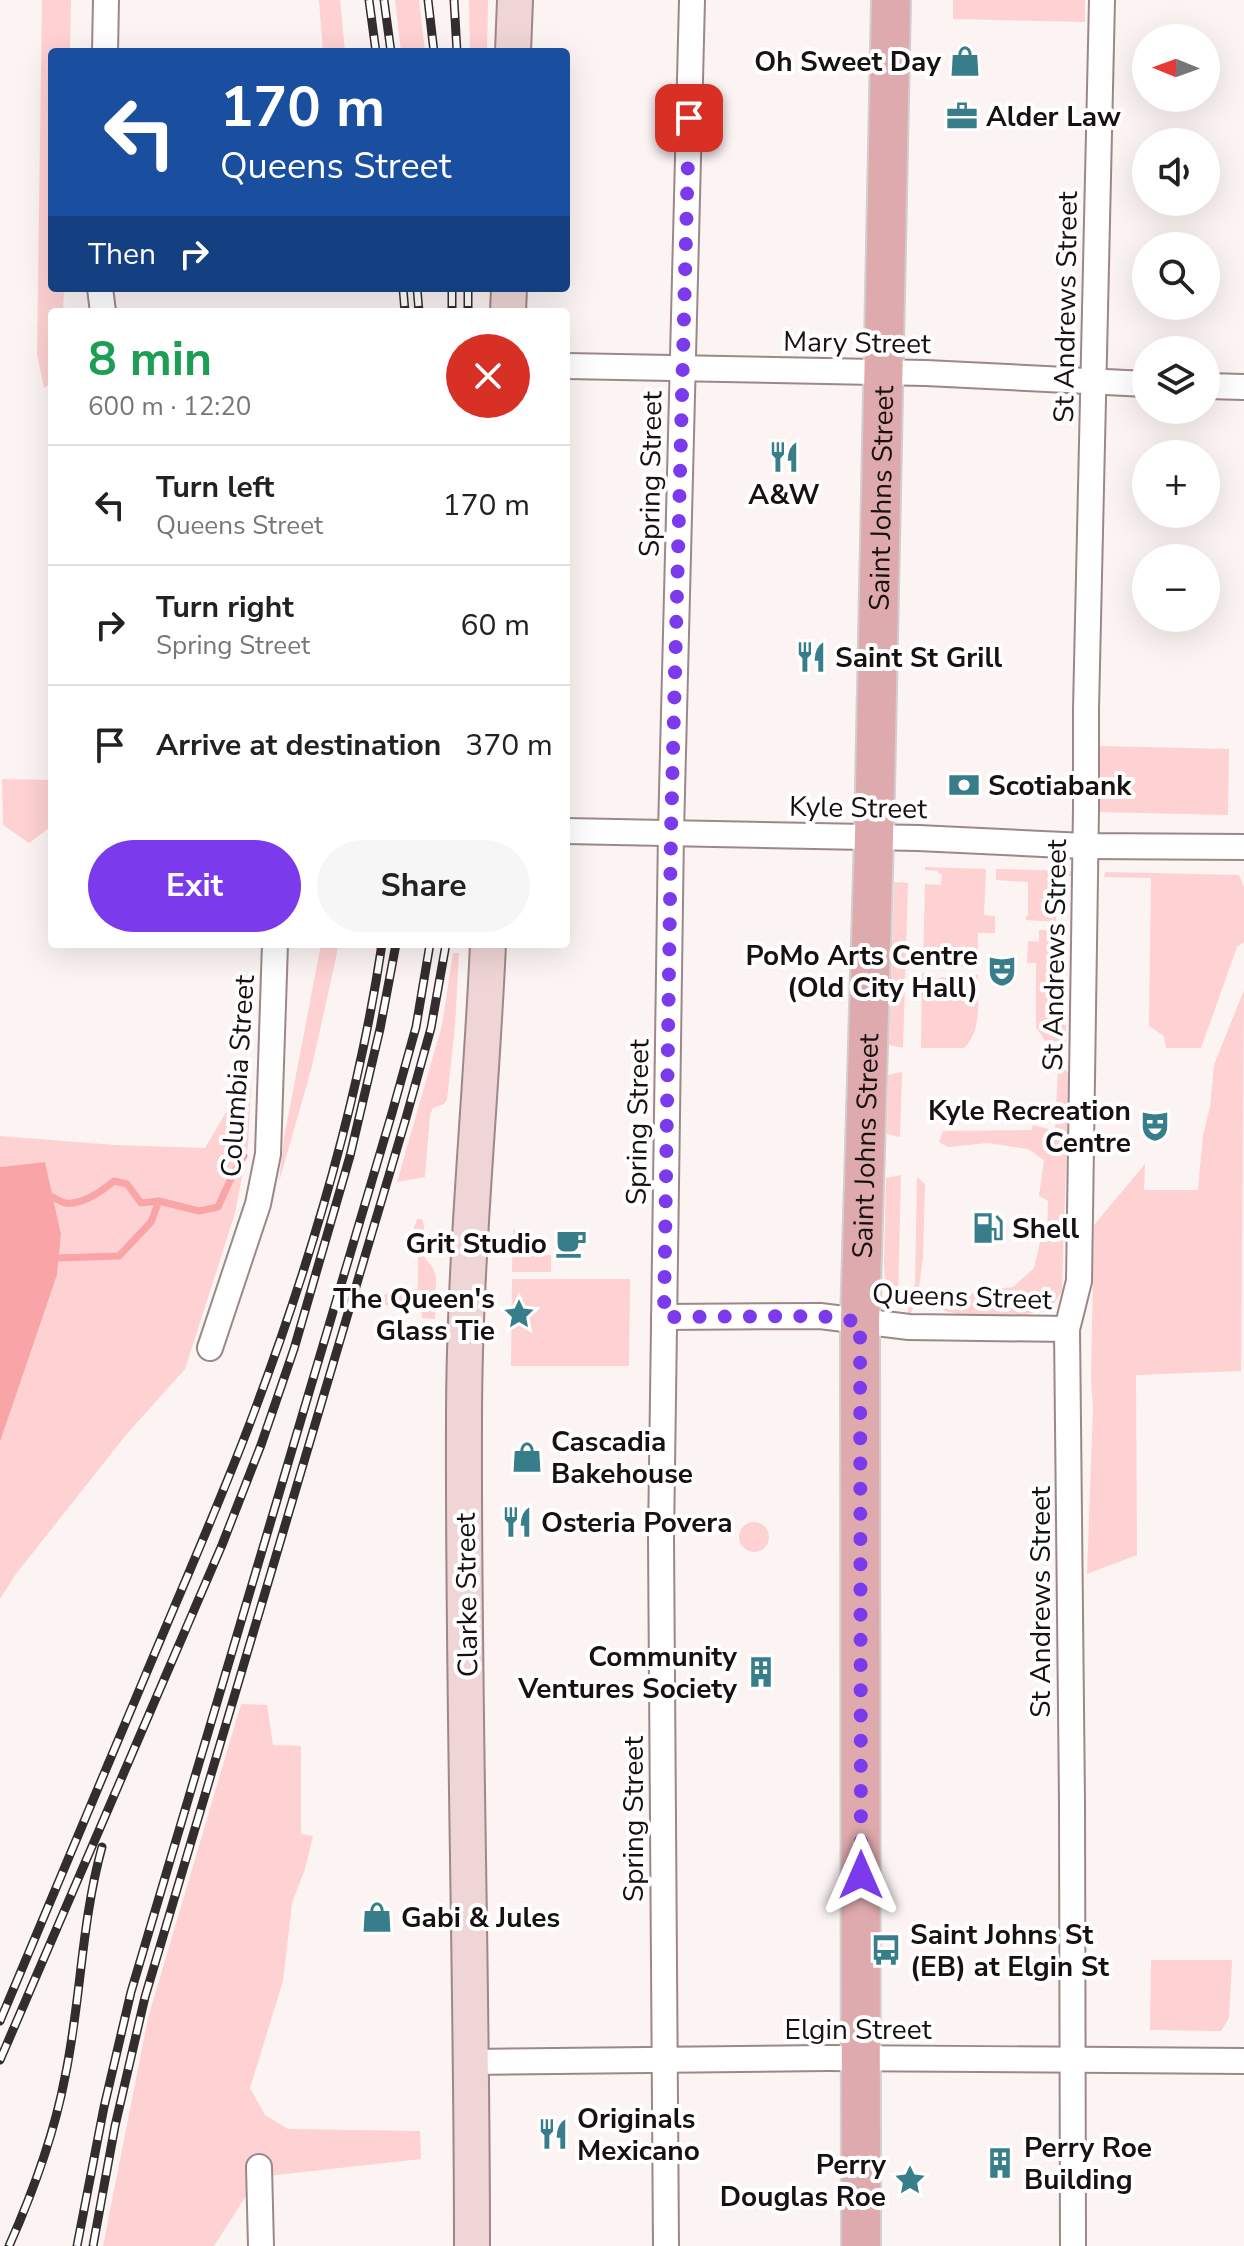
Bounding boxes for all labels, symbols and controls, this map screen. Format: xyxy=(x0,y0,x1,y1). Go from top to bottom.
north arrow xyxy=(1132,24,1220,112)
map controls xyxy=(1132,24,1220,632)
place label: Oh Sweet Day xyxy=(754,43,941,81)
shop icon: Oh Sweet Day xyxy=(948,44,982,78)
text: 170 m xyxy=(220,69,385,146)
icon: left xyxy=(88,80,192,184)
pin xyxy=(655,84,723,152)
icon: arrive xyxy=(667,96,711,140)
place label: Alder Law xyxy=(986,98,1121,136)
office icon: Alder Law xyxy=(945,99,979,133)
button: sound xyxy=(1132,128,1220,216)
text: Queens Street xyxy=(220,142,451,191)
street label: St Andrews Street xyxy=(1045,191,1087,423)
icon: right xyxy=(172,232,216,276)
button: search xyxy=(1132,232,1220,320)
text: Then xyxy=(88,234,156,275)
street label: Mary Street xyxy=(783,323,931,363)
text: 8 min xyxy=(88,326,212,392)
button: close xyxy=(446,334,530,418)
button: layers xyxy=(1132,336,1220,424)
street label: Saint Johns Street xyxy=(861,385,903,611)
text: 600 m · 12:20 xyxy=(88,389,251,424)
street label: Spring Street xyxy=(631,391,671,557)
restaurant icon: A&W xyxy=(767,440,801,474)
button: + xyxy=(1132,440,1220,528)
text: Turn left xyxy=(156,467,274,508)
place label: A&W xyxy=(748,476,820,514)
icon: left xyxy=(88,483,132,527)
text: 170 m xyxy=(443,485,530,526)
text: Queens Street xyxy=(156,508,323,543)
button: − xyxy=(1132,544,1220,632)
text: Turn right xyxy=(156,587,294,628)
icon: right xyxy=(88,603,132,647)
text: 60 m xyxy=(461,605,530,646)
text: Spring Street xyxy=(156,628,310,663)
place label: Saint St Grill xyxy=(835,639,1002,677)
restaurant icon: Saint St Grill xyxy=(794,640,828,674)
icon: arrive xyxy=(88,723,132,767)
text: Arrive at destination xyxy=(156,725,441,766)
text: 370 m xyxy=(465,725,553,766)
place label: Scotiabank xyxy=(988,767,1132,805)
bank icon: Scotiabank xyxy=(947,768,981,802)
street label: Kyle Street xyxy=(789,788,927,828)
street label: St Andrews Street xyxy=(1034,839,1076,1071)
button: Exit xyxy=(88,840,301,932)
button: Share xyxy=(317,840,530,932)
place label: PoMo Arts Centre (Old City Hall) xyxy=(745,937,978,1007)
theatre icon: PoMo Arts Centre (Old City Hall) xyxy=(985,954,1019,988)
street label: Columbia Street xyxy=(212,973,264,1178)
street label: Saint Johns Street xyxy=(844,1033,888,1259)
street label: Spring Street xyxy=(618,1039,658,1205)
place label: Kyle Recreation Centre xyxy=(928,1092,1131,1162)
theatre icon: Kyle Recreation Centre xyxy=(1138,1109,1172,1143)
place label: Shell xyxy=(1012,1210,1079,1248)
fuel station icon: Shell xyxy=(971,1211,1005,1245)
place label: Grit Studio xyxy=(405,1225,547,1263)
cafe icon: Grit Studio xyxy=(554,1226,588,1260)
street label: Queens Street xyxy=(871,1275,1053,1319)
place label: The Queen's Glass Tie xyxy=(333,1280,495,1350)
place icon: The Queen's Glass Tie xyxy=(502,1297,536,1331)
place label: Cascadia Bakehouse xyxy=(551,1423,693,1493)
shop icon: Cascadia Bakehouse xyxy=(510,1440,544,1474)
street label: St Andrews Street xyxy=(1022,1486,1060,1718)
place label: Osteria Povera xyxy=(541,1504,733,1542)
restaurant icon: Osteria Povera xyxy=(500,1505,534,1539)
street label: Clarke Street xyxy=(447,1512,487,1677)
place label: Community Ventures Society xyxy=(517,1638,737,1708)
building icon: Community Ventures Society xyxy=(744,1655,778,1689)
street label: Spring Street xyxy=(615,1736,653,1902)
position arrow xyxy=(819,1833,903,1917)
place label: Gabi & Jules xyxy=(401,1899,560,1937)
shop icon: Gabi & Jules xyxy=(360,1900,394,1934)
place label: Saint Johns St (EB) at Elgin St xyxy=(910,1916,1109,1986)
bus stop icon: Saint Johns St (EB) at Elgin St xyxy=(869,1933,903,1967)
street label: Elgin Street xyxy=(785,2011,932,2049)
place label: Originals Mexicano xyxy=(577,2100,700,2170)
restaurant icon: Originals Mexicano xyxy=(536,2117,570,2151)
place label: Perry Roe Building xyxy=(1024,2129,1152,2199)
place label: Perry Douglas Roe xyxy=(720,2146,886,2216)
building icon: Perry Roe Building xyxy=(983,2146,1017,2180)
place icon: Perry Douglas Roe xyxy=(893,2163,927,2197)

